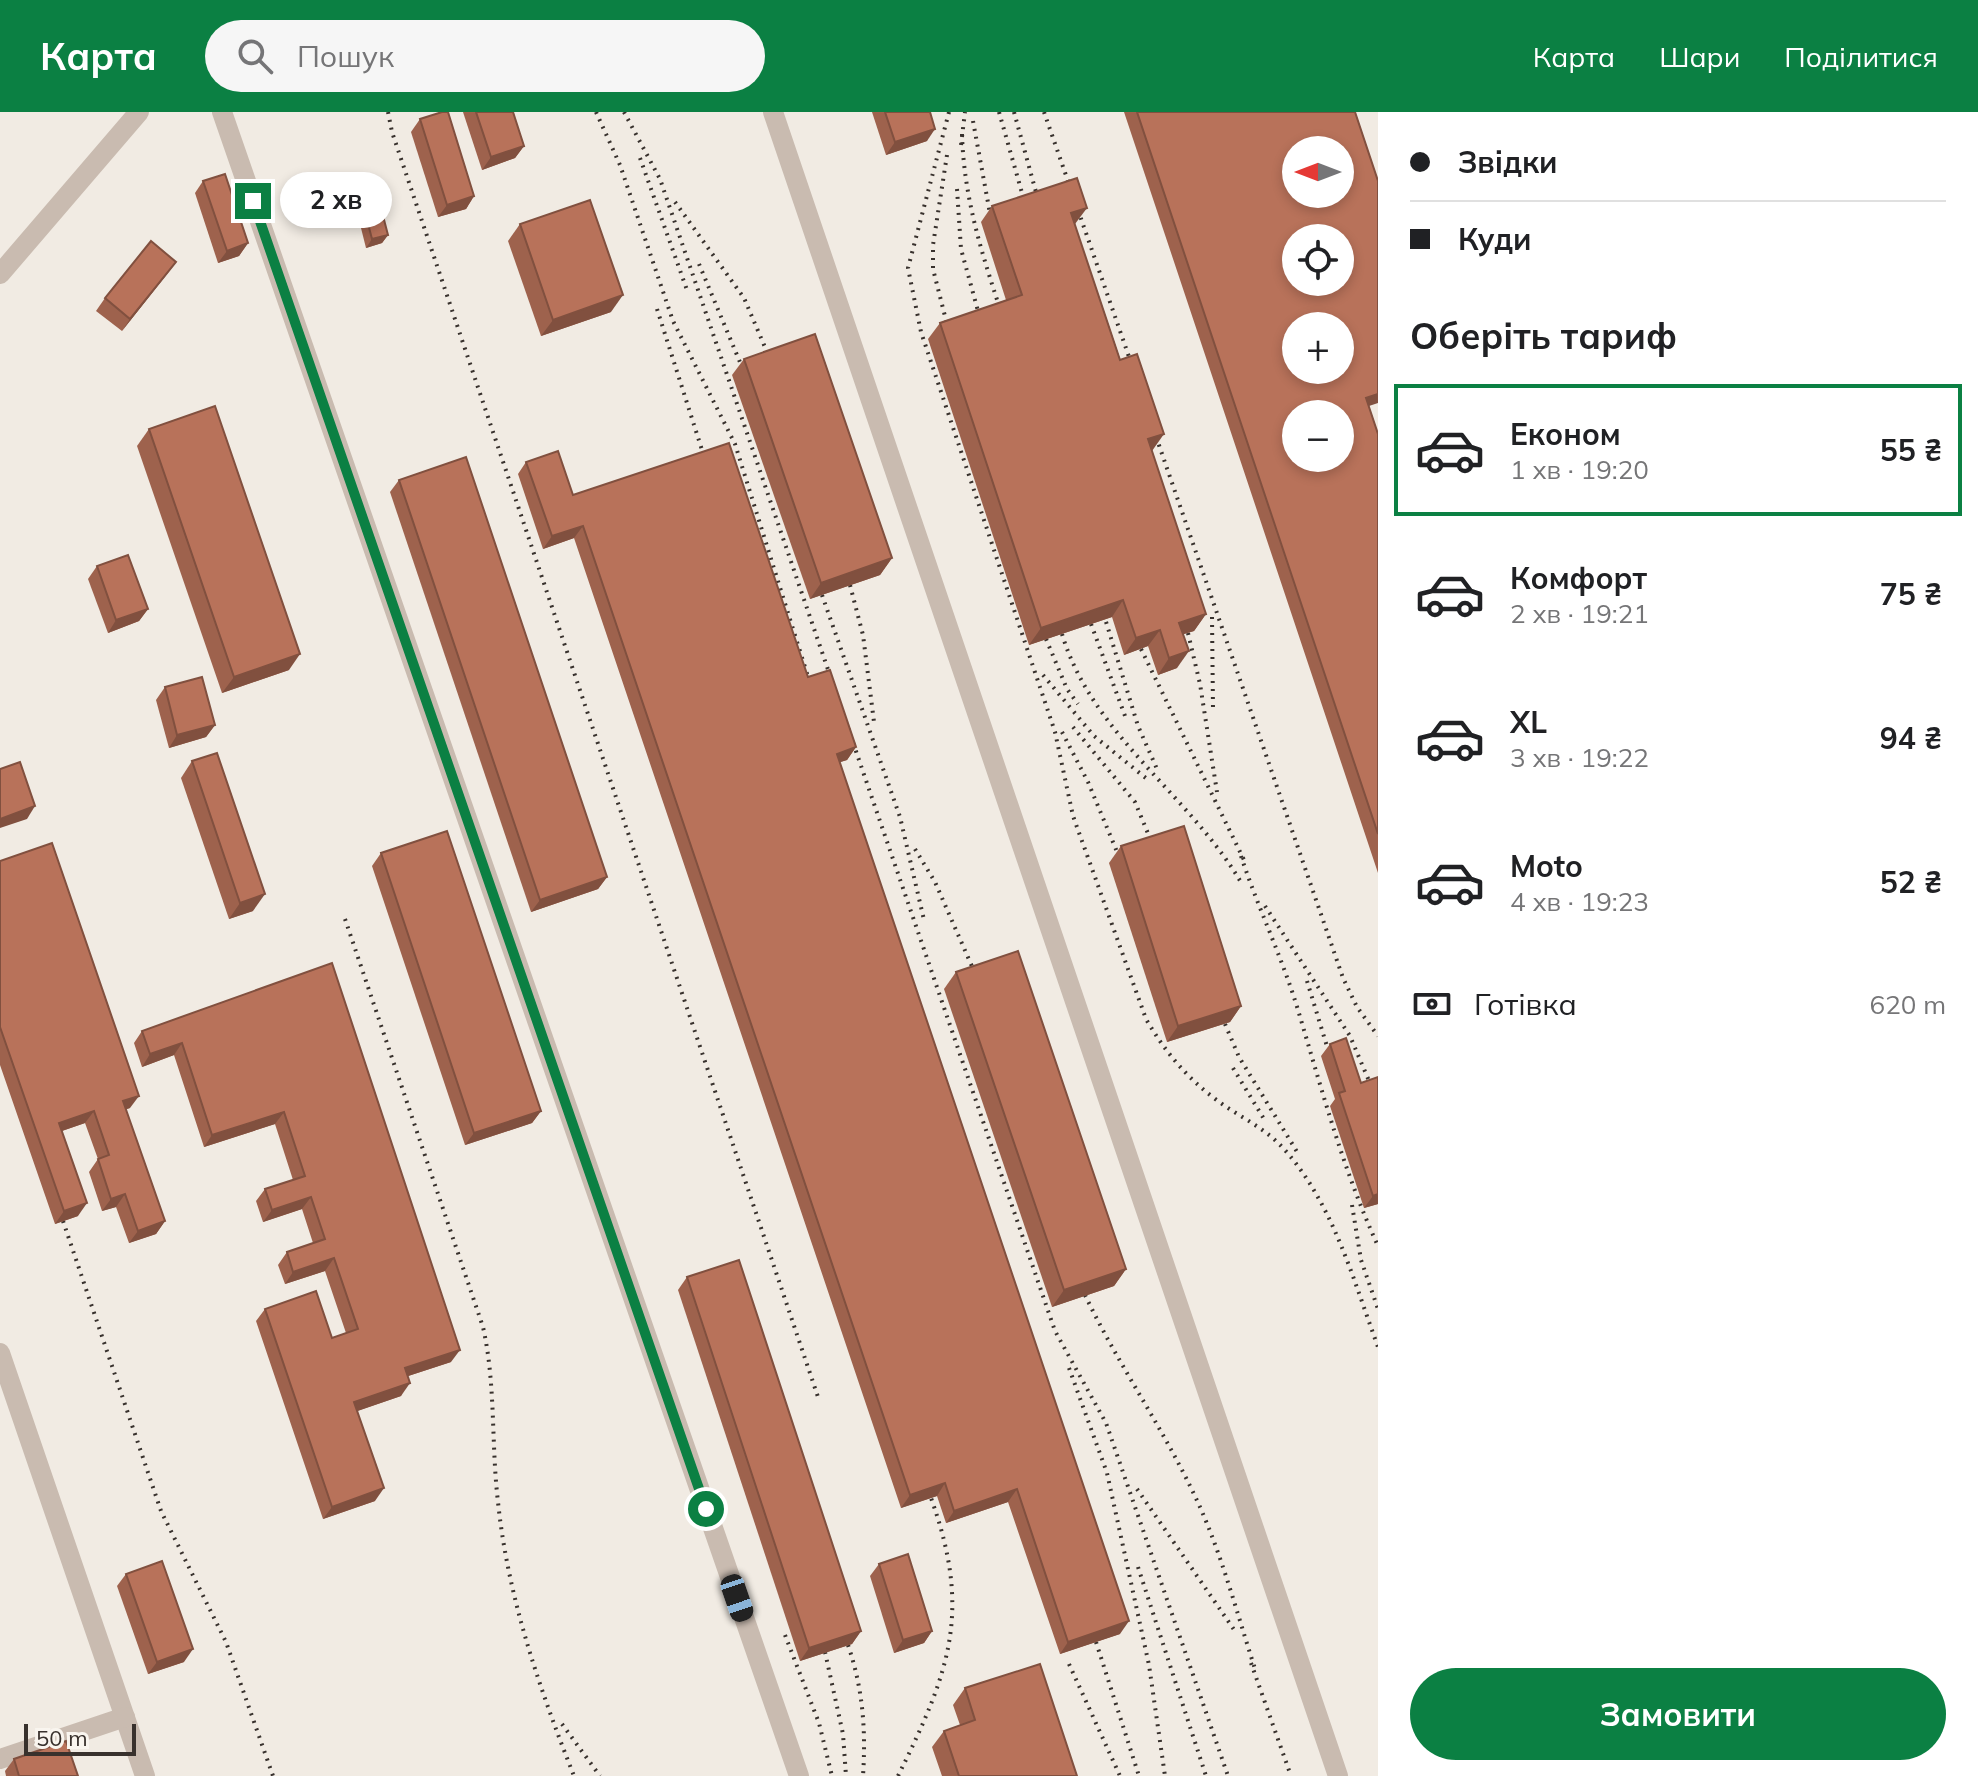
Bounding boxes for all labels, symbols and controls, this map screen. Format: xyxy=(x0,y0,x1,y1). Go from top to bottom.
search box xyxy=(205,20,765,92)
text: Карта xyxy=(40,32,157,80)
icon: search xyxy=(233,34,277,78)
text: Пошук xyxy=(297,37,394,75)
text: Карта xyxy=(1533,39,1615,74)
text: Шари xyxy=(1659,39,1740,74)
text: Поділитися xyxy=(1784,39,1938,74)
north arrow xyxy=(1282,136,1354,208)
map controls xyxy=(1282,136,1354,472)
text: Звідки xyxy=(1458,143,1557,181)
callout: 2 хв xyxy=(281,173,393,229)
route end xyxy=(235,183,271,219)
text: 2 хв xyxy=(310,183,362,216)
text: Куди xyxy=(1458,220,1532,258)
button: locate xyxy=(1282,224,1354,296)
button: + xyxy=(1282,312,1354,384)
text: Оберіть тариф xyxy=(1410,313,1677,358)
button: − xyxy=(1282,400,1354,472)
icon: car xyxy=(1414,414,1486,486)
text: Економ xyxy=(1510,415,1621,453)
text: 55 ₴ xyxy=(1880,431,1942,469)
text: 1 хв · 19:20 xyxy=(1510,453,1649,486)
icon: car xyxy=(1414,558,1486,630)
text: Комфорт xyxy=(1510,559,1647,597)
text: 75 ₴ xyxy=(1880,575,1942,613)
text: 2 хв · 19:21 xyxy=(1510,597,1649,630)
icon: car xyxy=(1414,702,1486,774)
text: XL xyxy=(1510,703,1547,741)
text: 94 ₴ xyxy=(1880,719,1942,757)
text: 3 хв · 19:22 xyxy=(1510,741,1649,774)
icon: car xyxy=(1414,846,1486,918)
text: Moto xyxy=(1510,847,1583,885)
text: 52 ₴ xyxy=(1880,863,1942,901)
text: 4 хв · 19:23 xyxy=(1510,885,1649,918)
icon: cash xyxy=(1410,982,1454,1026)
text: Готівка xyxy=(1474,985,1577,1023)
text: 620 m xyxy=(1870,988,1946,1021)
route start xyxy=(688,1491,724,1527)
car xyxy=(718,1571,756,1625)
button: Замовити xyxy=(1410,1668,1946,1760)
scale bar xyxy=(24,1720,136,1756)
text: 50 m xyxy=(36,1724,87,1752)

